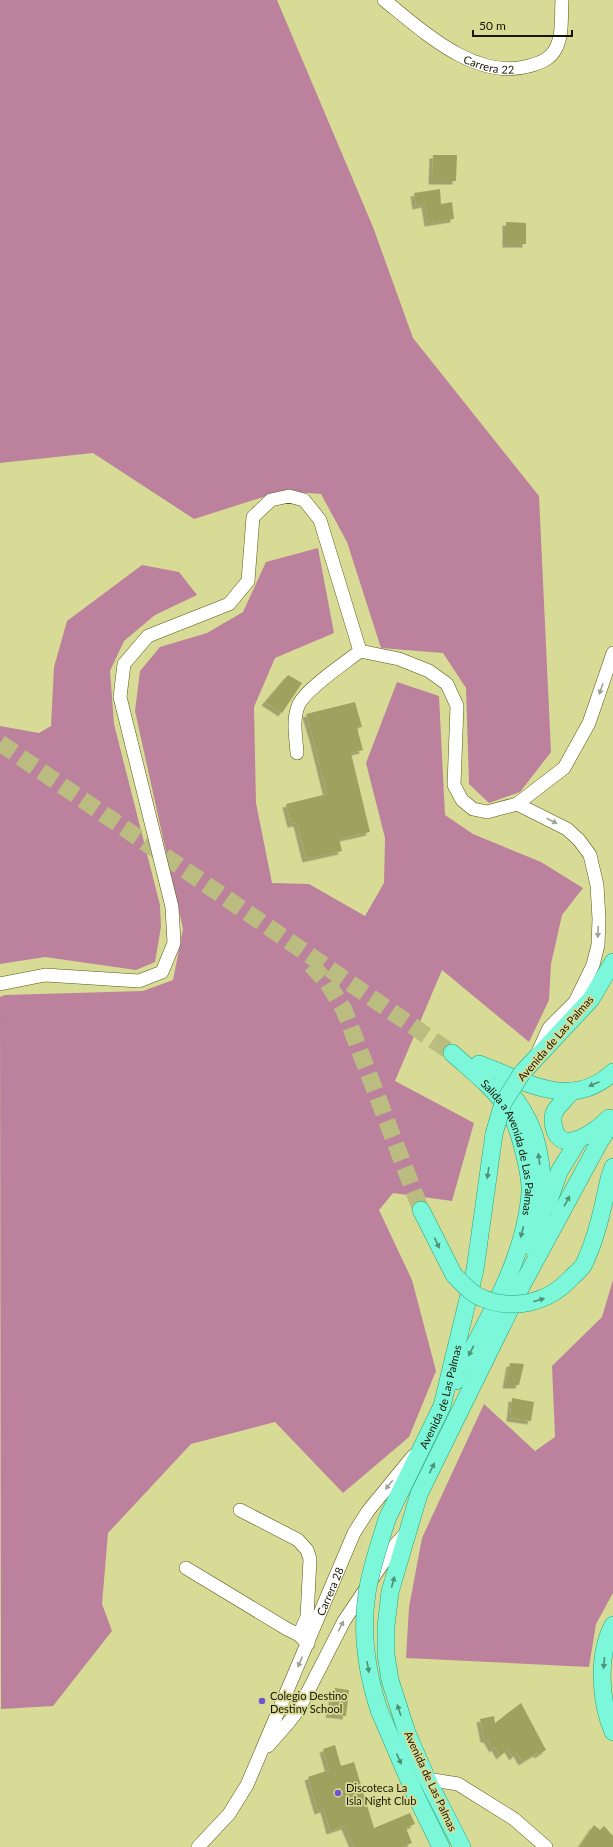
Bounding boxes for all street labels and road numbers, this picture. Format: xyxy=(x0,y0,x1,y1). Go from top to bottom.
street label: Carrera 22 xyxy=(462,52,514,75)
street label: Avenida de Las Palmas xyxy=(514,992,596,1083)
street label: Salida a Avenida de Las Palmas xyxy=(479,1076,537,1217)
street label: Avenida de Las Palmas xyxy=(416,1343,463,1450)
street label: Carrera 28 xyxy=(313,1565,345,1617)
street label: Avenida de Las Palmas xyxy=(402,1729,460,1833)

